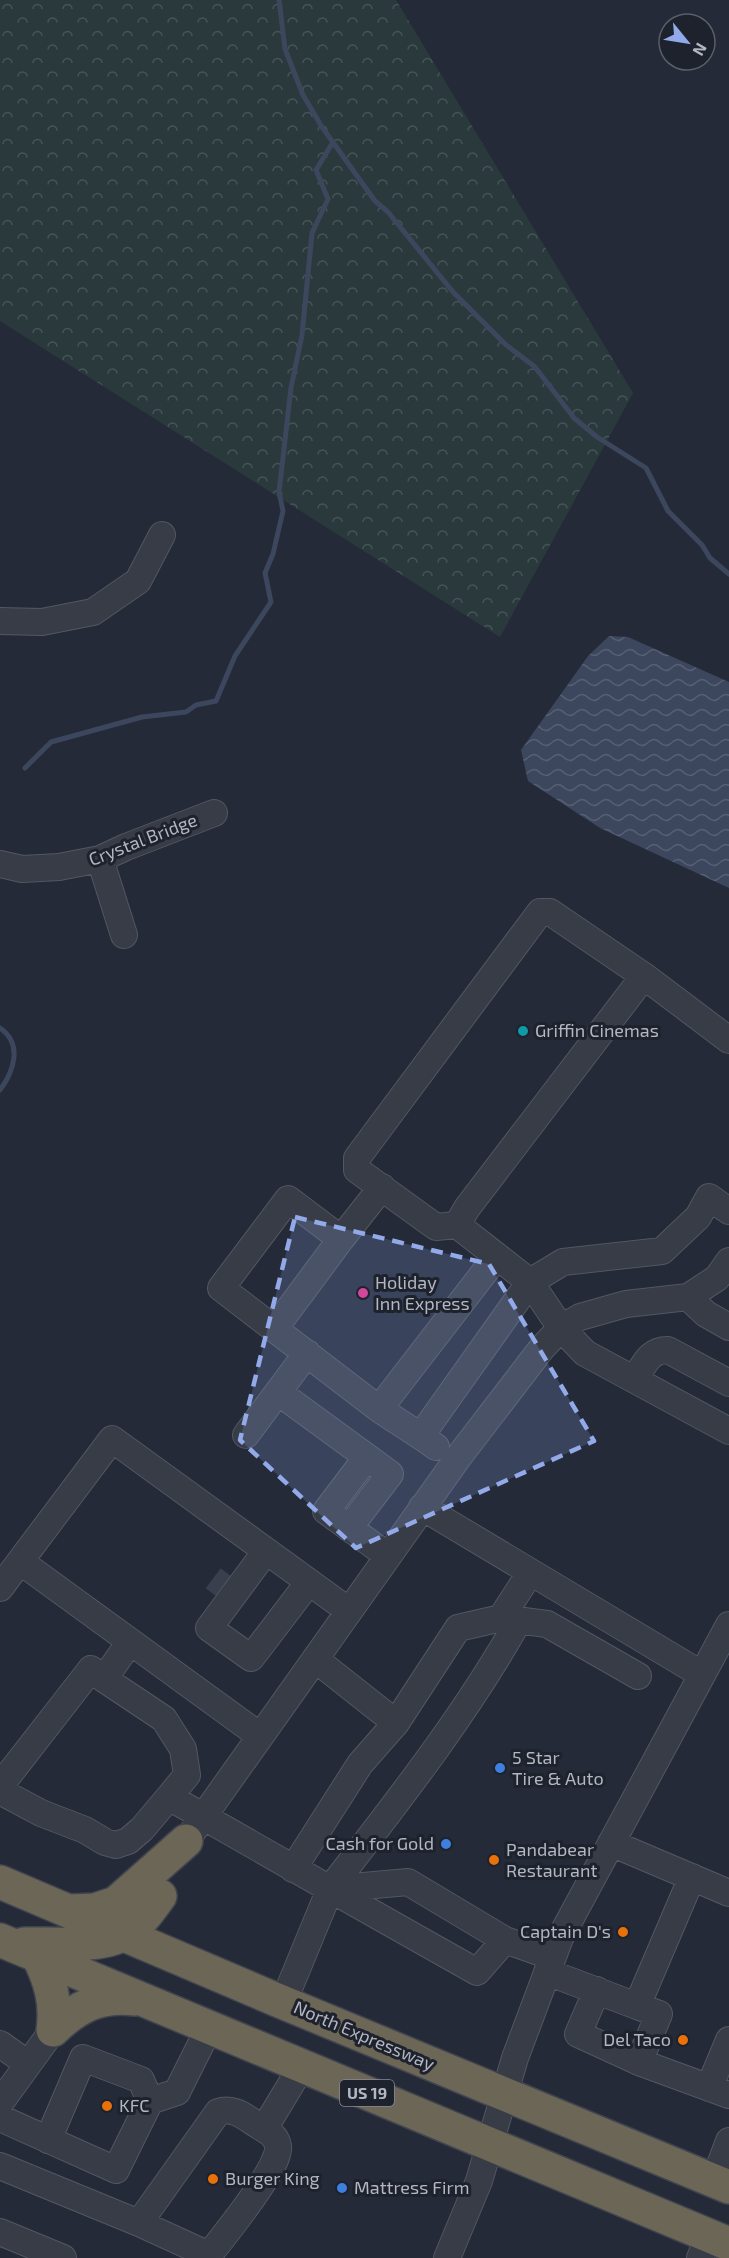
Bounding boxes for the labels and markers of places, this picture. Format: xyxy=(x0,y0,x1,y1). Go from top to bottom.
place label: Griffin Cinemas xyxy=(535,1019,659,1041)
marker: Griffin Cinemas xyxy=(516,1024,530,1038)
place label: Holiday Inn Express xyxy=(375,1271,470,1314)
marker: Holiday Inn Express xyxy=(356,1286,370,1300)
place label: 5 Star Tire & Auto xyxy=(512,1746,604,1789)
marker: 5 Star Tire & Auto xyxy=(493,1761,507,1775)
place label: Cash for Gold xyxy=(326,1832,434,1854)
marker: Cash for Gold xyxy=(439,1837,453,1851)
place label: Pandabear Restaurant xyxy=(506,1838,597,1881)
marker: Pandabear Restaurant xyxy=(487,1853,501,1867)
place label: Captain D's xyxy=(520,1920,611,1942)
marker: Captain D's xyxy=(616,1925,630,1939)
place label: Del Taco xyxy=(603,2028,671,2050)
marker: Del Taco xyxy=(676,2033,690,2047)
place label: KFC xyxy=(119,2094,149,2116)
marker: KFC xyxy=(100,2099,114,2113)
place label: Burger King xyxy=(225,2167,320,2189)
marker: Burger King xyxy=(206,2172,220,2186)
place label: Mattress Firm xyxy=(354,2176,470,2198)
marker: Mattress Firm xyxy=(335,2181,349,2195)

